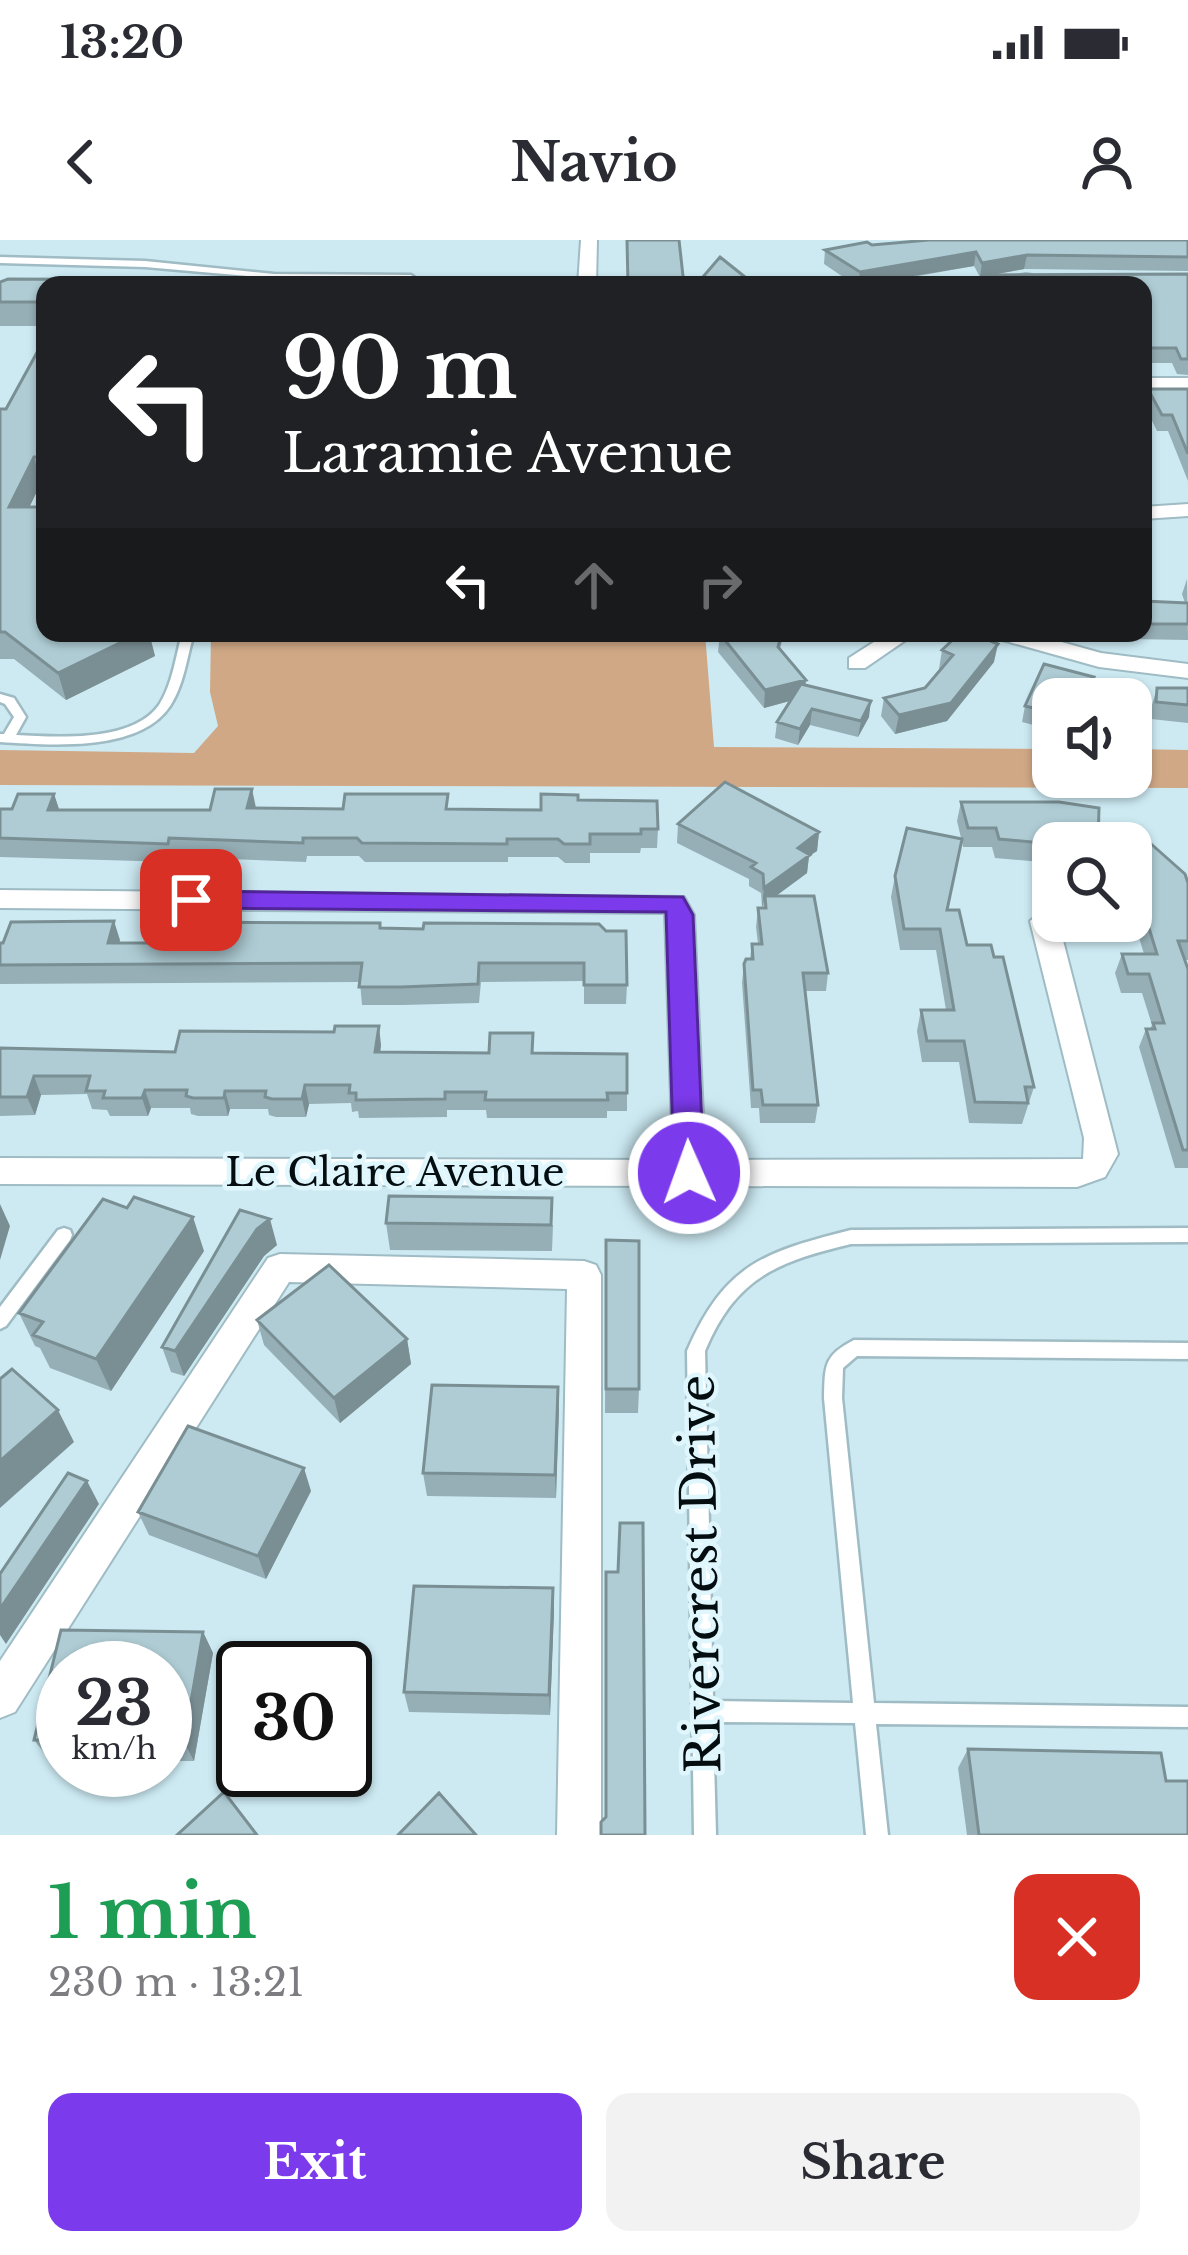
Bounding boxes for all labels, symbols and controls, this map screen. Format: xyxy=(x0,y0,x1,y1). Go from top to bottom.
text: 13:20 xyxy=(60,14,184,70)
icon: back xyxy=(48,129,114,195)
text: Navio xyxy=(510,129,678,196)
icon: person xyxy=(1074,129,1140,195)
text: 90 m xyxy=(282,317,517,421)
icon: left xyxy=(84,324,240,480)
text: Laramie Avenue xyxy=(282,420,733,487)
icon: left xyxy=(435,552,501,618)
icon: ahead xyxy=(561,552,627,618)
icon: right xyxy=(687,552,753,618)
map controls xyxy=(1032,678,1152,942)
button: sound xyxy=(1032,678,1152,798)
button: search xyxy=(1032,822,1152,942)
pin xyxy=(140,849,242,951)
icon: arrive xyxy=(158,867,224,933)
position arrow xyxy=(626,1110,752,1236)
street label: Le Claire Avenue xyxy=(225,1148,565,1197)
street label: Rivercrest Drive xyxy=(667,1374,733,1774)
speed limit sign: 30 xyxy=(216,1641,372,1797)
text: 23 xyxy=(75,1667,153,1741)
text: km/h xyxy=(71,1730,157,1767)
text: 1 min xyxy=(48,1868,257,1957)
button: close xyxy=(1014,1874,1140,2000)
text: 230 m · 13:21 xyxy=(48,1958,304,2007)
button: Exit xyxy=(48,2093,582,2231)
button: Share xyxy=(606,2093,1140,2231)

